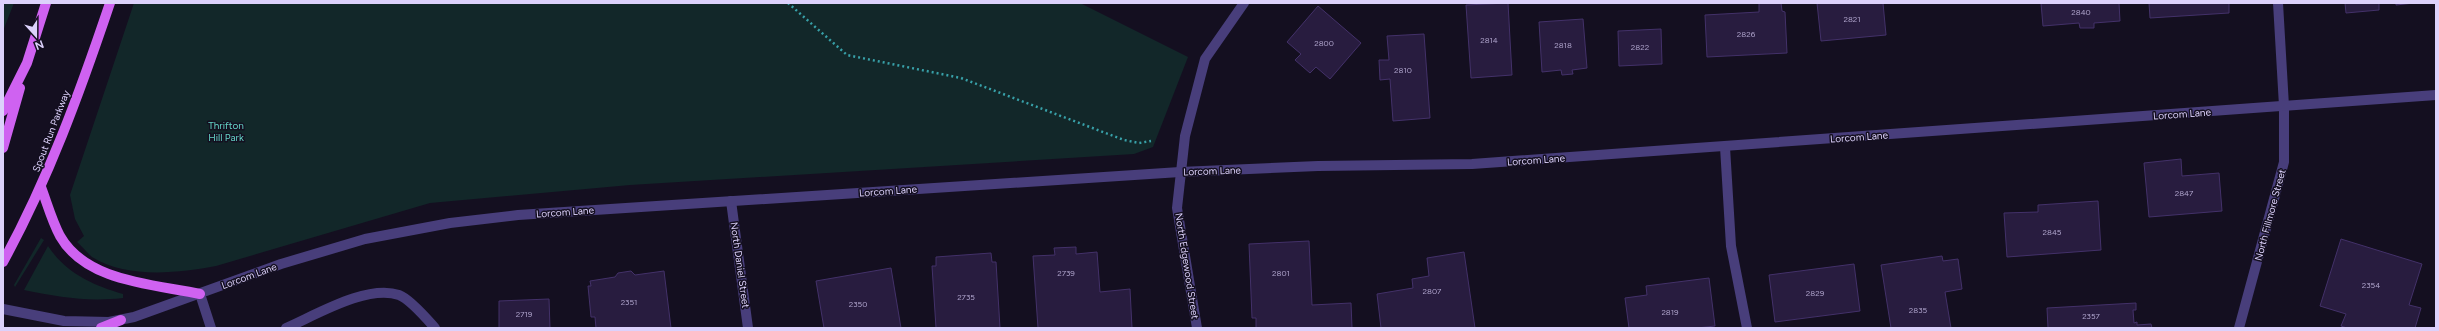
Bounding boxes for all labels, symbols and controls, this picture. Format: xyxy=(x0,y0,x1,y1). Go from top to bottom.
house number: 2840 xyxy=(2071,7,2091,17)
house number: 2821 xyxy=(1843,14,1861,24)
north arrow xyxy=(16,16,56,56)
house number: 2826 xyxy=(1737,29,1756,39)
house number: 2814 xyxy=(1480,35,1498,45)
text: N xyxy=(33,37,46,52)
house number: 2800 xyxy=(1314,38,1334,48)
house number: 2818 xyxy=(1554,40,1572,50)
house number: 2822 xyxy=(1631,42,1649,52)
house number: 2810 xyxy=(1394,65,1412,75)
street label: Spout Run Parkway xyxy=(29,88,73,174)
street label: Lorcom Lane xyxy=(2153,105,2212,123)
park label: Thrifton Hill Park xyxy=(208,119,244,144)
street label: Lorcom Lane xyxy=(1830,128,1889,146)
street label: Lorcom Lane xyxy=(1507,151,1566,169)
street label: Lorcom Lane xyxy=(1183,163,1242,179)
street label: North Fillmore Street xyxy=(2251,167,2289,262)
street label: Lorcom Lane xyxy=(859,182,918,200)
house number: 2847 xyxy=(2175,188,2194,198)
street label: Lorcom Lane xyxy=(536,203,595,221)
street label: North Edgewood Street xyxy=(1172,212,1202,320)
street label: North Daniel Street xyxy=(728,221,753,309)
house number: 2845 xyxy=(2043,227,2062,237)
street label: Lorcom Lane xyxy=(220,260,279,292)
house number: 2739 xyxy=(1057,268,1075,278)
house number: 2801 xyxy=(1272,268,1290,278)
house number: 2354 xyxy=(2362,280,2380,290)
house number: 2807 xyxy=(1423,286,1442,296)
house number: 2829 xyxy=(1806,288,1825,298)
house number: 2735 xyxy=(957,292,975,302)
house number: 2351 xyxy=(621,297,637,307)
house number: 2350 xyxy=(849,299,867,309)
house number: 2835 xyxy=(1909,305,1928,315)
house number: 2819 xyxy=(1661,307,1679,317)
house number: 2719 xyxy=(516,309,533,319)
house number: 2357 xyxy=(2082,311,2101,321)

